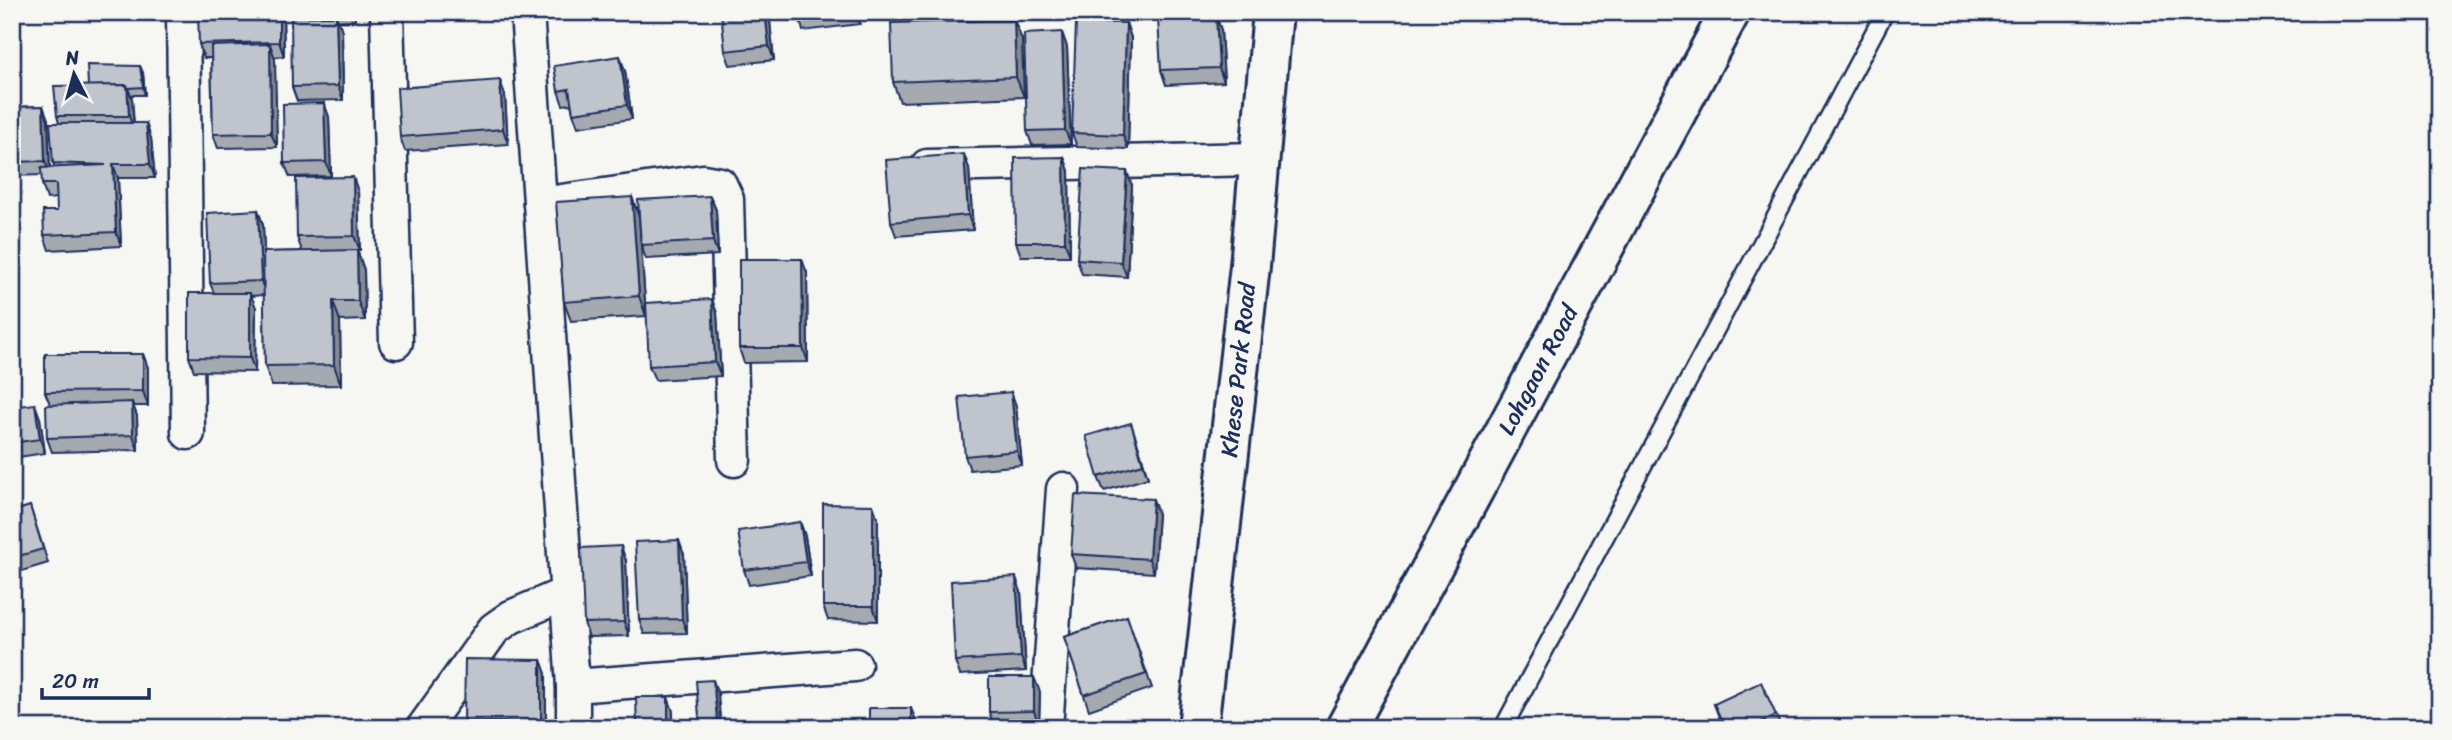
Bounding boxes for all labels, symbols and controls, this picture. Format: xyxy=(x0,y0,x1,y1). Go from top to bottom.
north arrow xyxy=(38,38,108,108)
text: N xyxy=(63,40,81,75)
street label: Khese Park Road xyxy=(1208,279,1268,459)
street label: Lohgaon Road xyxy=(1486,295,1591,443)
scale bar xyxy=(42,656,149,700)
text: 20 m xyxy=(52,662,99,700)

